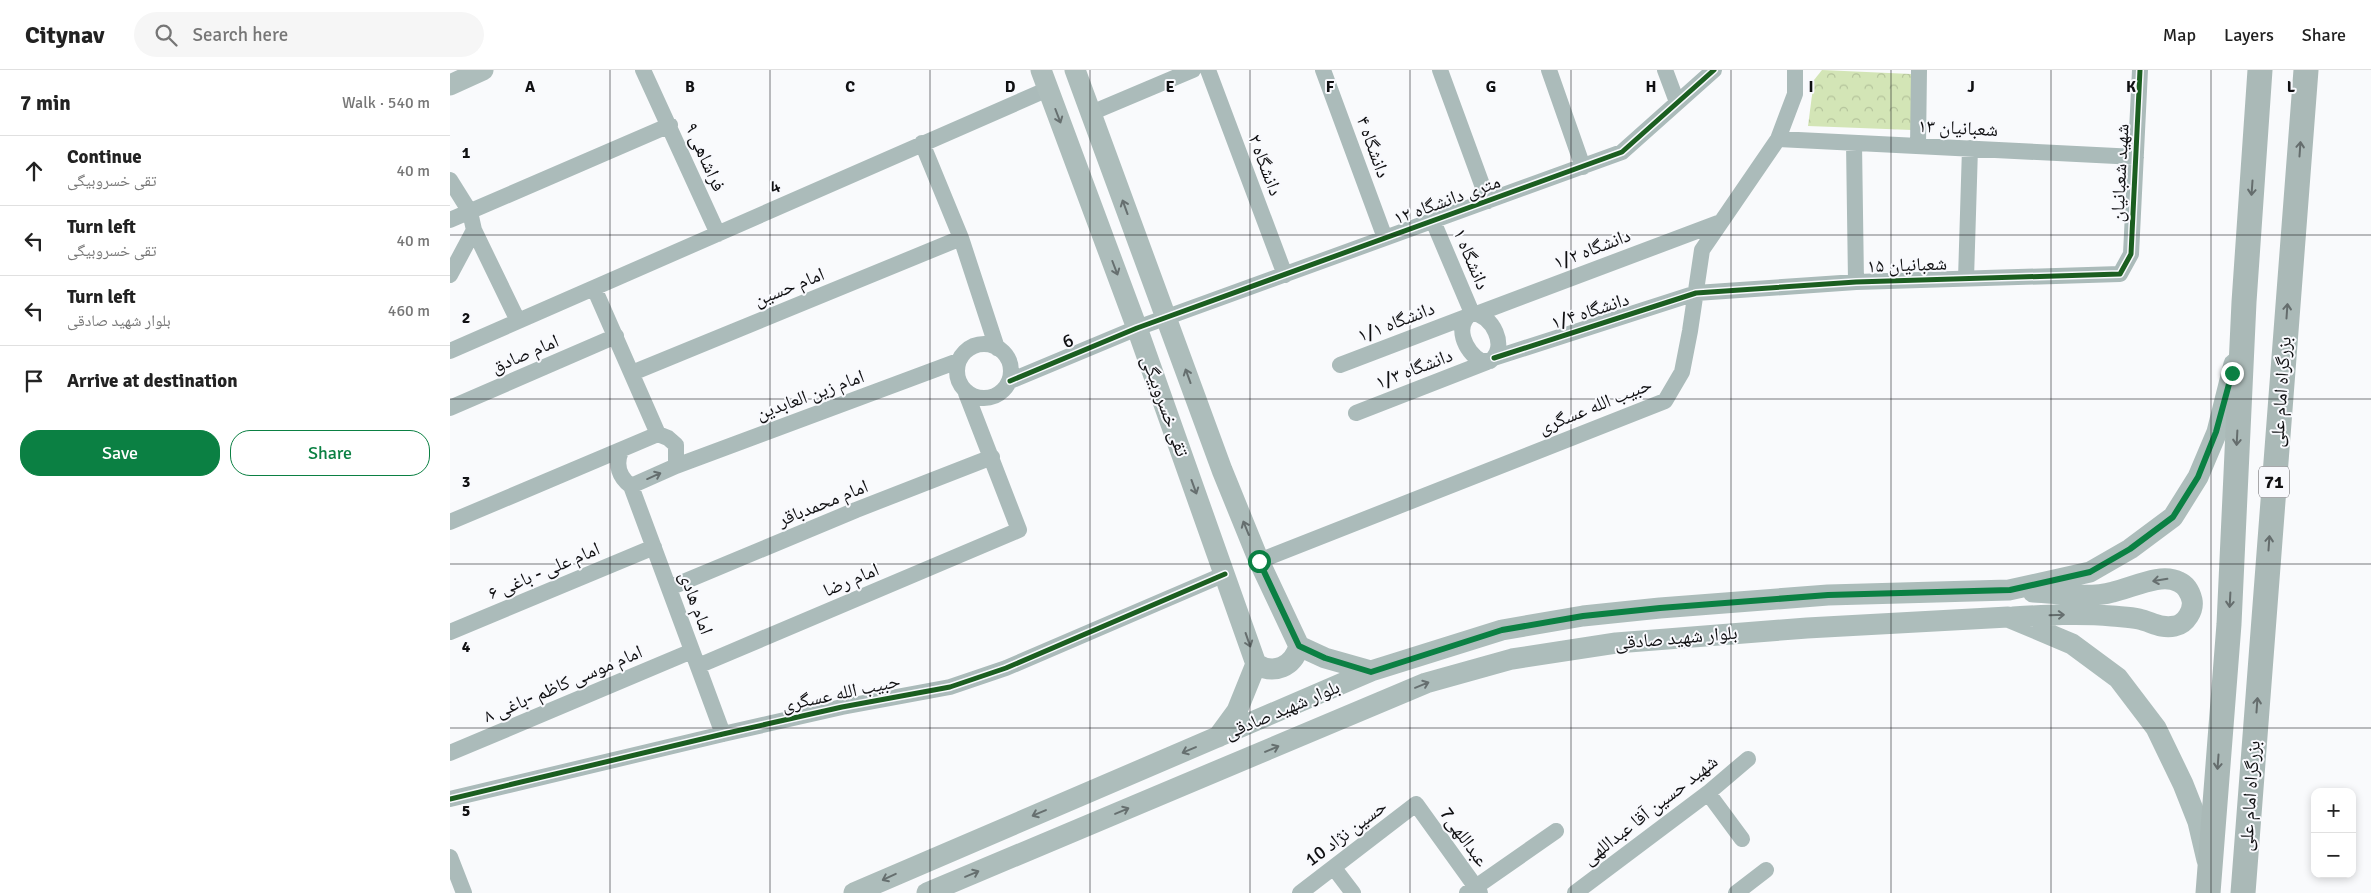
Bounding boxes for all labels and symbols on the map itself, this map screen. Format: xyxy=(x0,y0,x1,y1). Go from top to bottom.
text: A xyxy=(525,77,536,97)
text: B xyxy=(685,77,695,97)
text: C xyxy=(845,77,855,97)
text: D xyxy=(1005,77,1016,97)
text: E xyxy=(1165,77,1175,97)
text: F xyxy=(1326,77,1335,97)
text: G xyxy=(1486,77,1496,97)
text: H xyxy=(1646,77,1656,97)
text: I xyxy=(1808,77,1814,97)
text: J xyxy=(1967,77,1975,97)
text: K xyxy=(2126,77,2136,97)
text: L xyxy=(2287,77,2296,97)
one-way arrow xyxy=(1054,108,1063,123)
street label: دانشگاه ۴ xyxy=(1351,113,1395,181)
street label: شعبانیان ۱۳ xyxy=(1917,114,1999,142)
street label: فراشاهی ۹ xyxy=(679,119,731,195)
street label: شهید شعبانیان xyxy=(2105,123,2135,223)
street label: دانشگاه ۲ xyxy=(1242,131,1288,199)
one-way arrow xyxy=(2295,141,2304,157)
text: 1 xyxy=(462,143,471,163)
street label: ۱۲ متری دانشگاه xyxy=(1390,170,1504,230)
street label: 4 xyxy=(765,174,785,200)
one-way arrow xyxy=(2247,180,2257,196)
one-way arrow xyxy=(1120,200,1129,215)
street label: دانشگاه ۱/۲ xyxy=(1550,223,1634,275)
street label: دانشگاه ۱ xyxy=(1447,225,1495,293)
street label: شعبانیان ۱۵ xyxy=(1867,252,1947,278)
one-way arrow xyxy=(1111,260,1120,275)
street label: امام حسین xyxy=(750,262,828,313)
street label: دانشگاه ۱/۴ xyxy=(1548,287,1632,335)
street label: دانشگاه ۱/۱ xyxy=(1354,296,1438,348)
one-way arrow xyxy=(2283,303,2292,319)
text: 2 xyxy=(462,308,470,328)
street label: 6 xyxy=(1059,328,1077,354)
street label: امام صادق xyxy=(487,329,563,380)
street label: بزرگراه امام علی xyxy=(2265,336,2298,448)
street label: دانشگاه ۱/۳ xyxy=(1372,343,1456,395)
street label: تقی خسروبیگی xyxy=(1136,352,1195,460)
route end xyxy=(2221,362,2244,385)
street label: امام زین العابدین xyxy=(752,364,868,427)
one-way arrow xyxy=(1183,369,1192,384)
street label: حبیب الله عسگری xyxy=(1535,372,1655,440)
one-way arrow xyxy=(2233,430,2242,446)
road number: 71 xyxy=(2259,467,2289,498)
one-way arrow xyxy=(646,471,661,480)
text: 3 xyxy=(462,472,470,492)
street label: امام محمدباقر xyxy=(773,474,872,533)
one-way arrow xyxy=(1190,478,1199,494)
one-way arrow xyxy=(1240,521,1250,536)
one-way arrow xyxy=(2265,535,2274,551)
street label: امام علی - باغی ۶ xyxy=(484,537,604,606)
route start xyxy=(1248,550,1271,573)
street label: امام رضا xyxy=(819,558,883,603)
street label: امام هادی xyxy=(673,568,718,638)
one-way arrow xyxy=(2152,575,2168,585)
one-way arrow xyxy=(2225,592,2234,608)
one-way arrow xyxy=(2048,610,2064,619)
street label: بلوار شهید صادقی xyxy=(1614,621,1738,655)
one-way arrow xyxy=(1244,632,1253,647)
text: 4 xyxy=(462,637,471,657)
street label: امام موسی کاظم -باغی ۸ xyxy=(480,640,646,729)
street label: حبیب الله عسگری xyxy=(780,669,902,717)
street label: بلوار شهید صادقی xyxy=(1221,675,1343,745)
one-way arrow xyxy=(1414,680,1429,690)
one-way arrow xyxy=(2252,697,2262,713)
street label: بزرگراه امام علی xyxy=(2234,740,2267,852)
one-way arrow xyxy=(1264,743,1279,753)
one-way arrow xyxy=(1182,746,1197,756)
street label: شهید حسین آقا عبداللهی xyxy=(1577,750,1723,870)
one-way arrow xyxy=(2213,754,2223,770)
street label: حسین نژاد 10 xyxy=(1300,794,1392,872)
text: 5 xyxy=(462,801,470,821)
street label: عبداللهی7 xyxy=(1434,802,1494,872)
one-way arrow xyxy=(1114,806,1129,816)
one-way arrow xyxy=(1032,809,1047,819)
one-way arrow xyxy=(964,869,979,879)
one-way arrow xyxy=(882,872,897,882)

